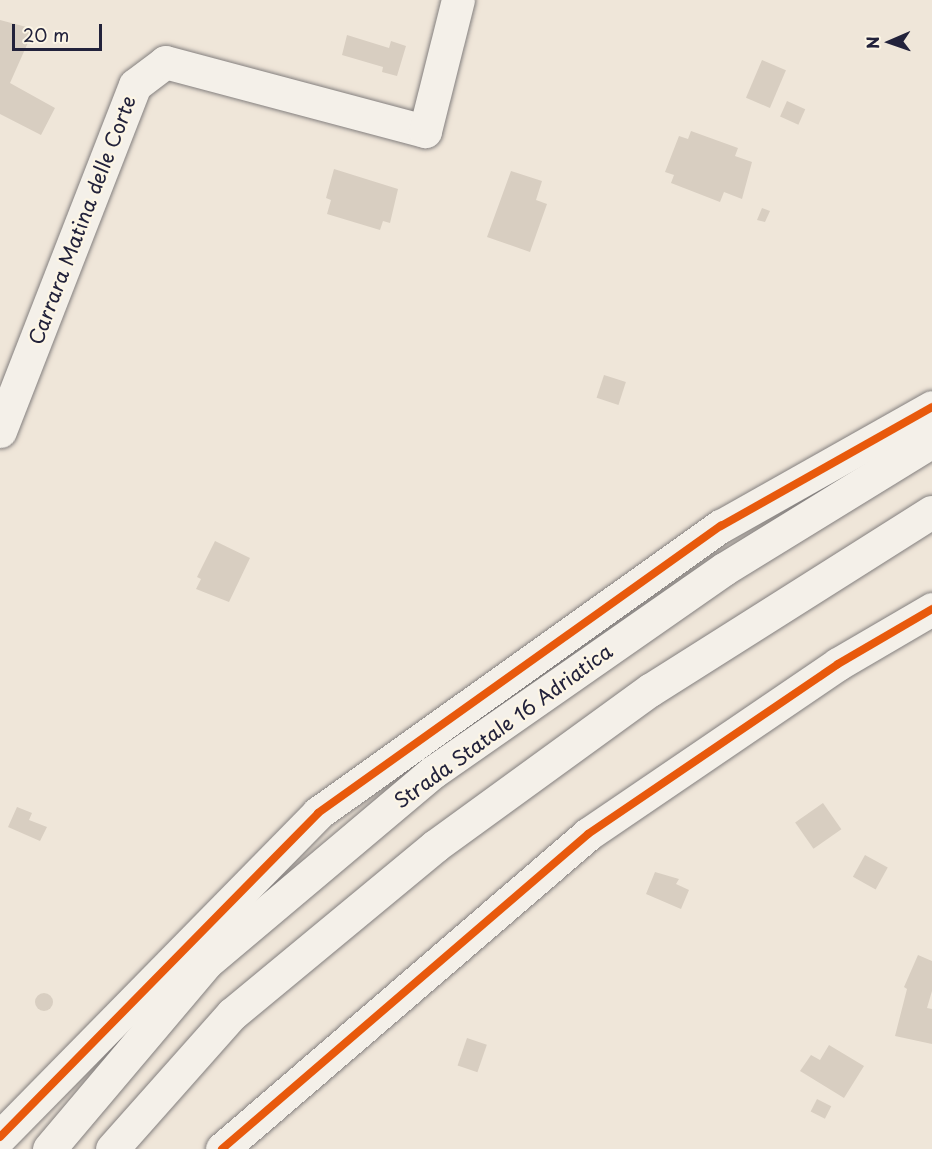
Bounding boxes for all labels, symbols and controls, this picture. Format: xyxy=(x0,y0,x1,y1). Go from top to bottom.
scale bar xyxy=(15,12,105,50)
north arrow xyxy=(860,12,920,72)
text: 20 m xyxy=(23,21,69,48)
text: N xyxy=(860,36,884,49)
street label: Carrara Matina delle Corte xyxy=(23,92,141,348)
street label: Strada Statale 16 Adriatica xyxy=(387,637,619,815)

